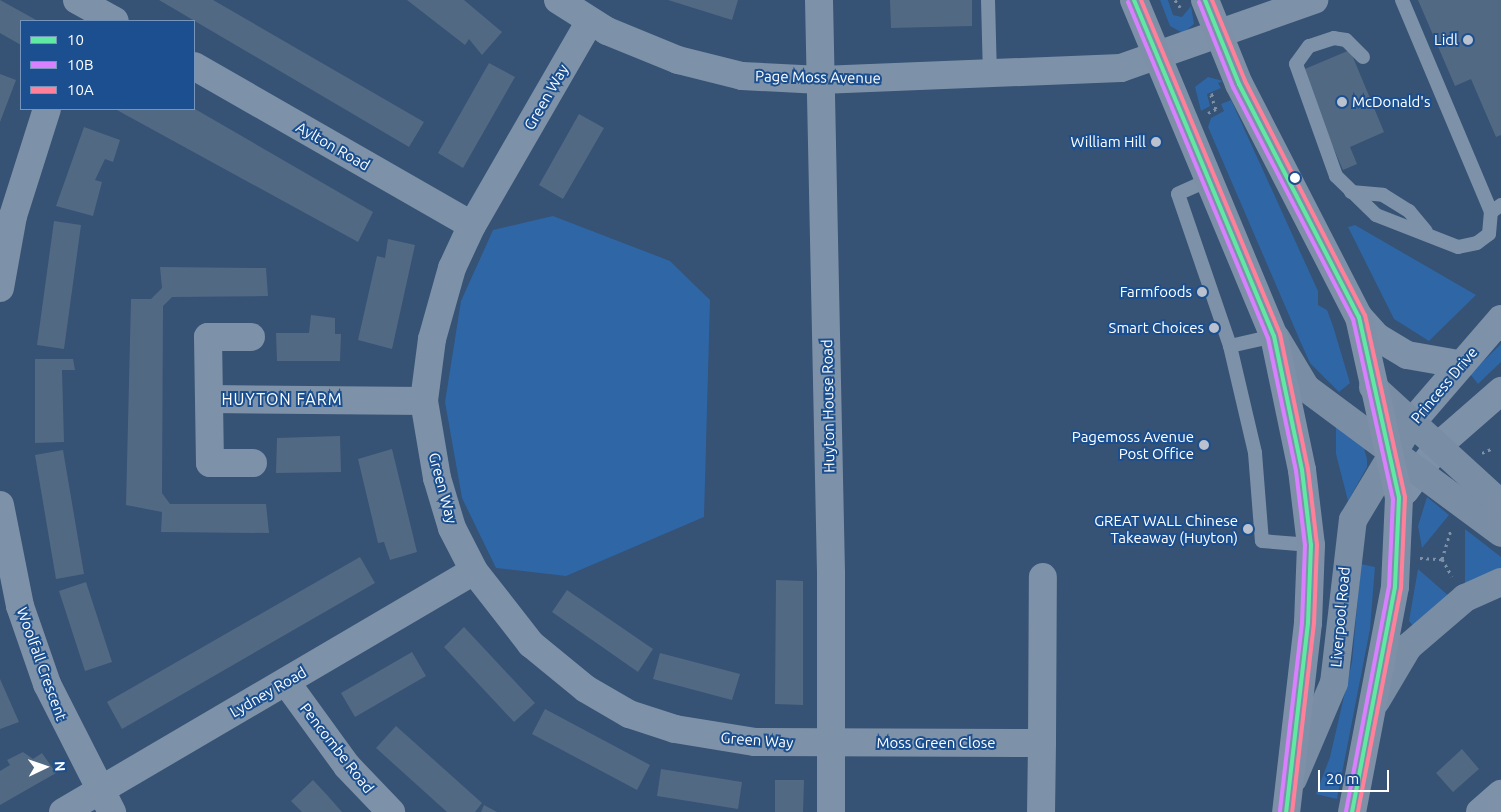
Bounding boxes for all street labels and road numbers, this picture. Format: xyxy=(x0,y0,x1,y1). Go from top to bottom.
street label: Green Way xyxy=(520,61,572,133)
street label: Page Moss Avenue xyxy=(755,67,881,87)
street label: Aylton Road xyxy=(293,118,373,174)
street label: Huyton House Road xyxy=(818,339,838,473)
street label: Princess Drive xyxy=(1407,343,1481,427)
street label: Green Way xyxy=(425,451,461,525)
street label: Liverpool Road xyxy=(1327,566,1353,668)
street label: Woolfall Crescent xyxy=(13,605,71,723)
street label: Lydney Road xyxy=(226,663,310,721)
street label: Pencombe Road xyxy=(296,699,378,797)
street label: Green Way xyxy=(720,728,794,752)
street label: Moss Green Close xyxy=(876,734,996,752)

